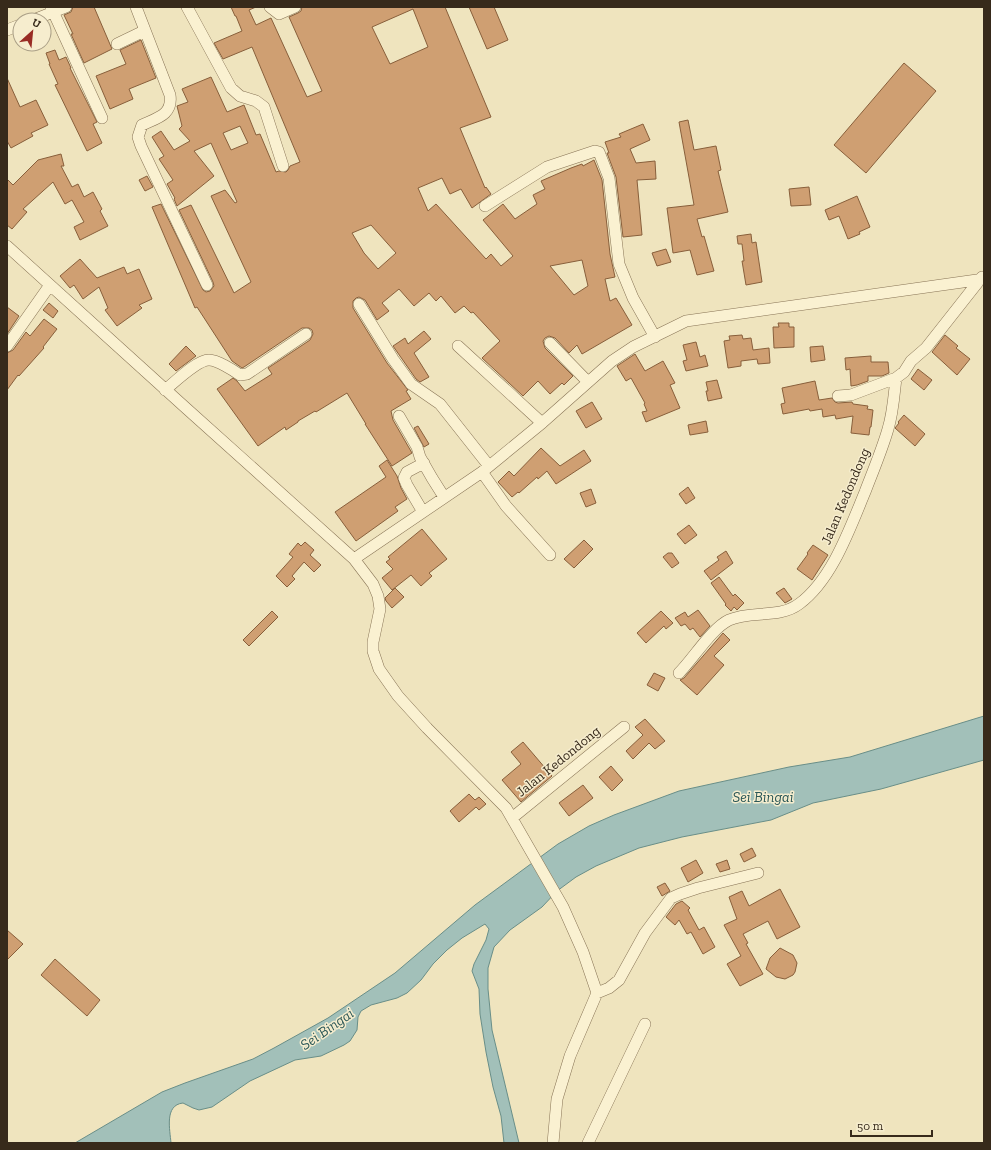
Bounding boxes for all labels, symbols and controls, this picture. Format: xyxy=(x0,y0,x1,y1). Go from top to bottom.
north arrow xyxy=(12,12,52,52)
text: U xyxy=(30,16,43,31)
street label: Jalan Kedondong xyxy=(817,445,874,547)
street label: Jalan Kedondong xyxy=(513,722,604,800)
water label: Sei Bingai xyxy=(732,788,794,806)
water label: Sei Bingai xyxy=(297,1004,357,1054)
scale bar xyxy=(851,1112,932,1138)
text: 50 m xyxy=(857,1119,884,1133)

